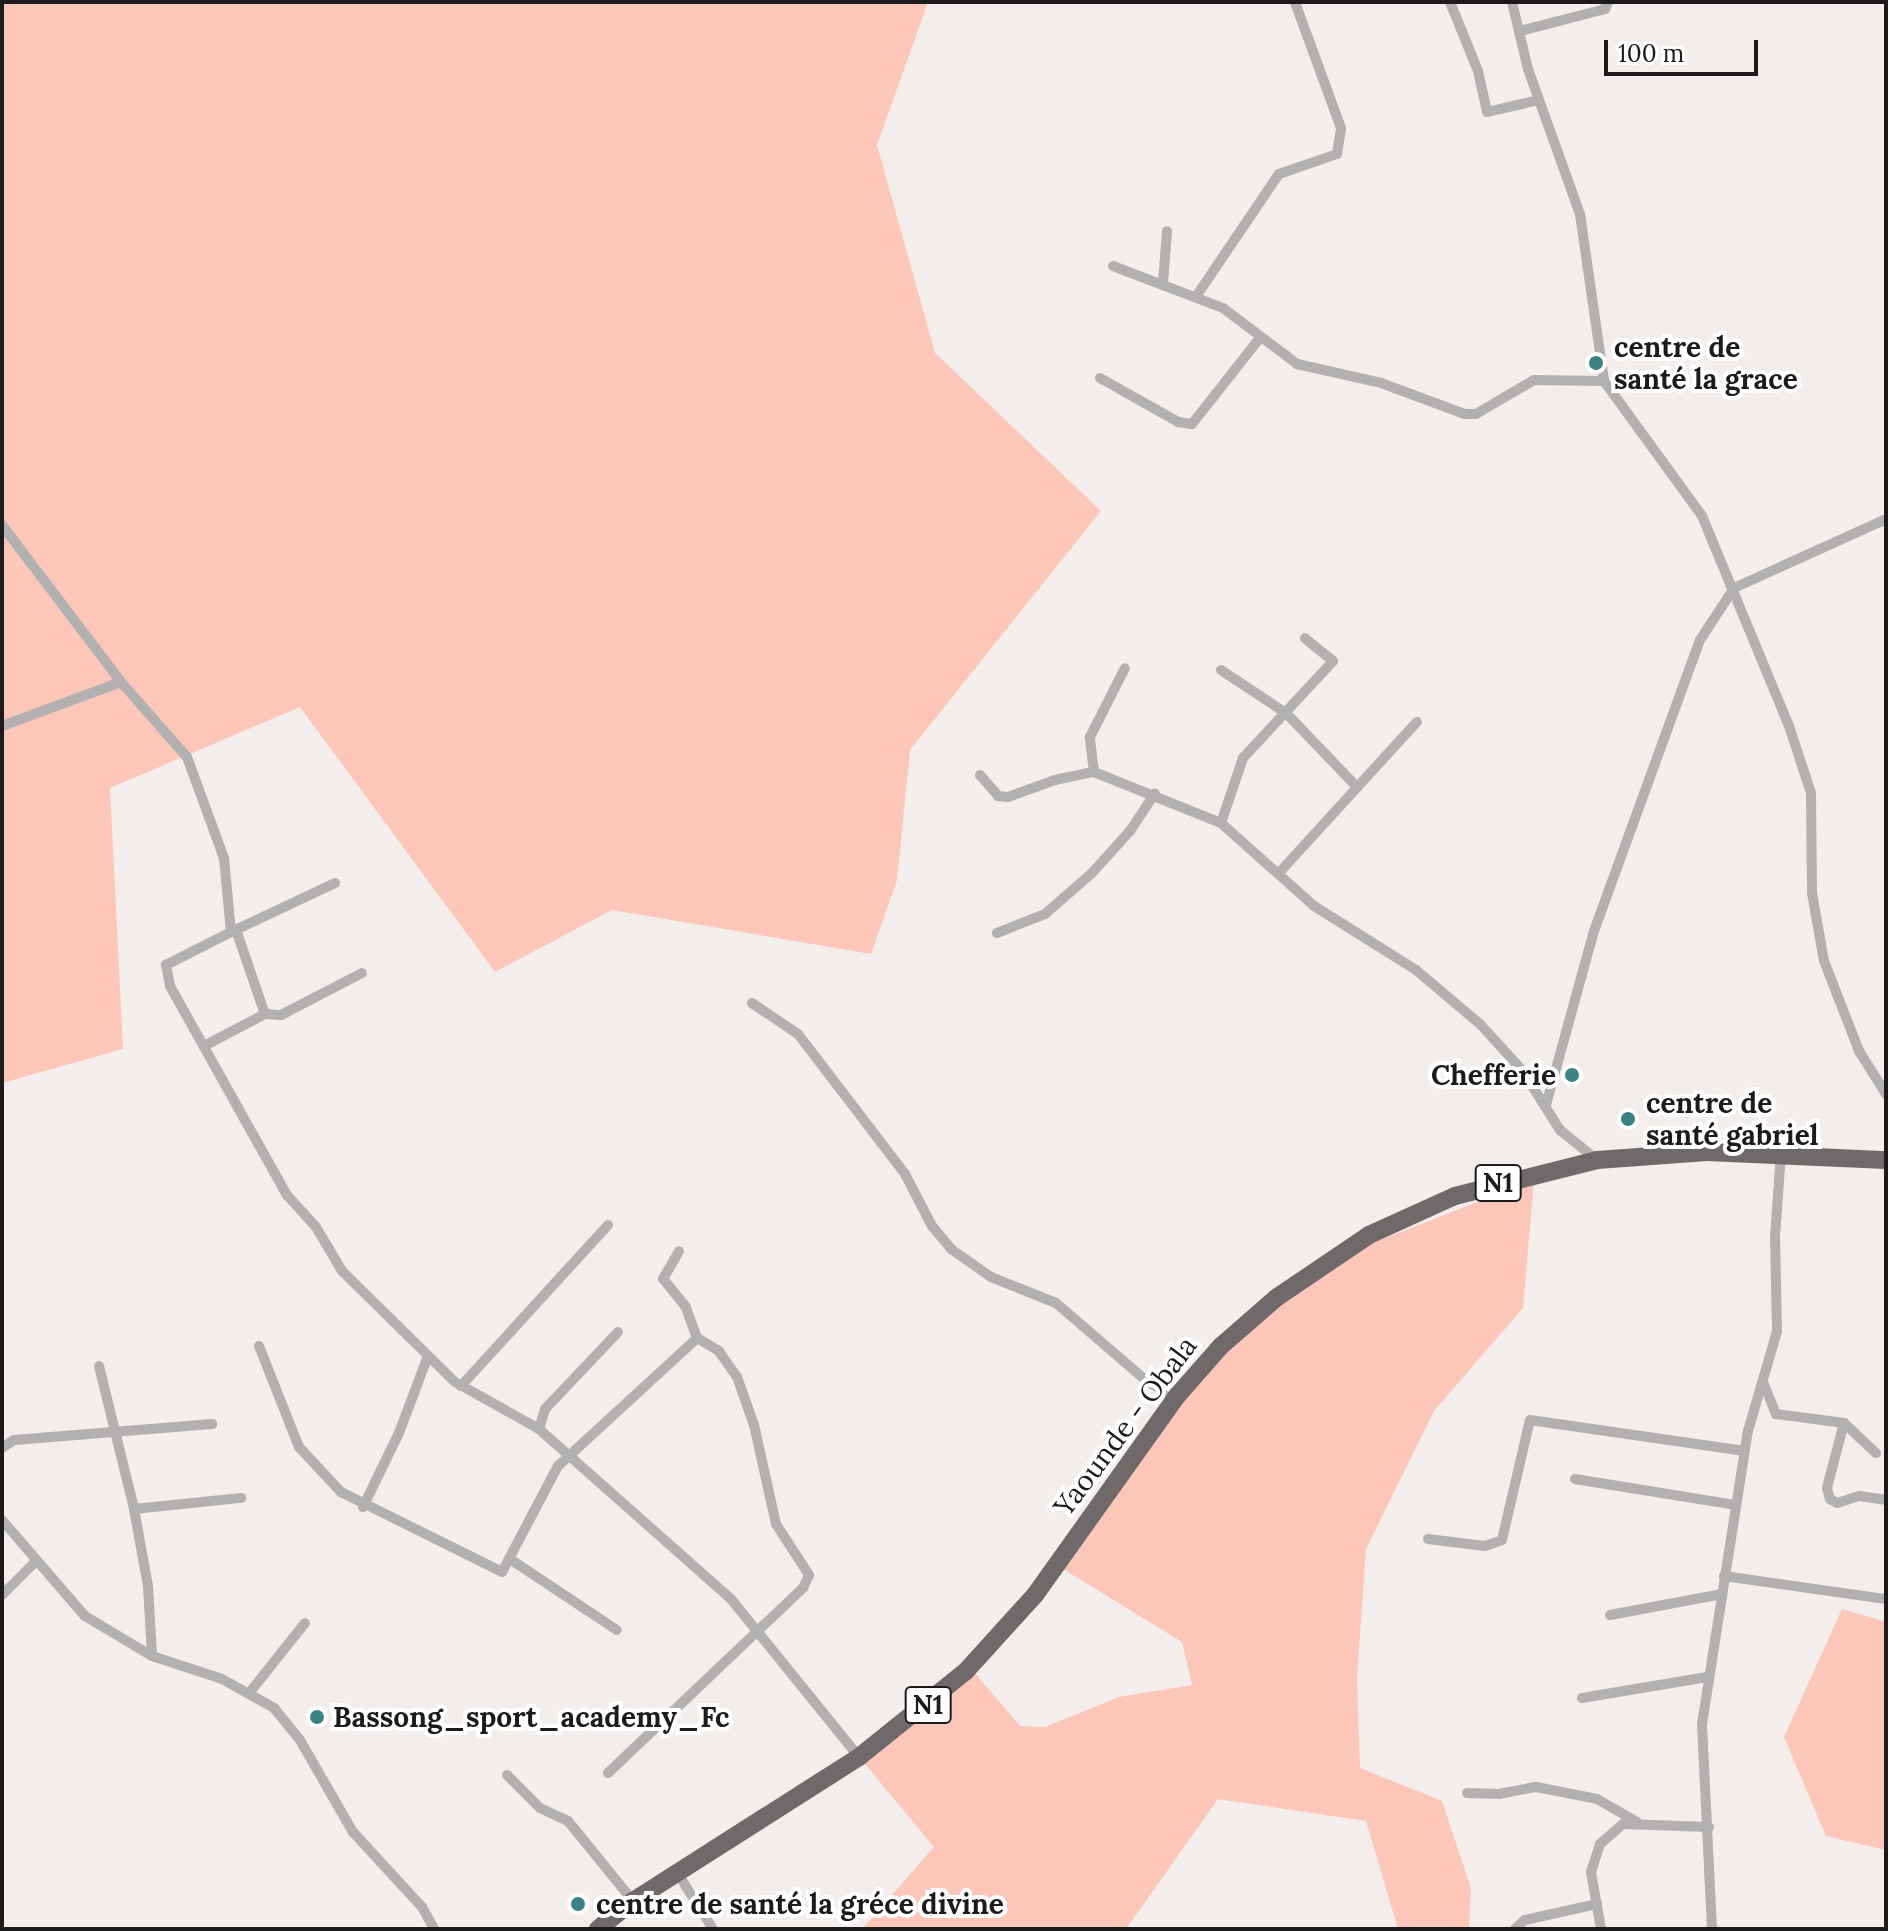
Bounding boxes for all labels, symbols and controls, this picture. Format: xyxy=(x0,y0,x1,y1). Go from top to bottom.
scale bar xyxy=(1608,24,1762,74)
text: 100 m xyxy=(1618,38,1684,69)
place label: centre de santé la grace xyxy=(1614,330,1798,396)
marker: centre de santé la grace xyxy=(1585,352,1607,374)
place label: Chefferie xyxy=(1431,1058,1556,1092)
marker: Chefferie xyxy=(1563,1066,1581,1084)
place label: centre de santé gabriel xyxy=(1646,1086,1818,1152)
marker: centre de santé gabriel xyxy=(1617,1108,1639,1130)
road number: N1 xyxy=(1474,1161,1522,1205)
street label: Yaounde - Obala xyxy=(1046,1330,1204,1522)
road number: N1 xyxy=(904,1683,952,1727)
place label: Bassong_sport_academy_Fc xyxy=(333,1700,729,1734)
marker: Bassong_sport_academy_Fc xyxy=(308,1708,326,1726)
place label: centre de santé la gréce divine xyxy=(596,1887,1004,1921)
marker: centre de santé la gréce divine xyxy=(567,1893,589,1915)

